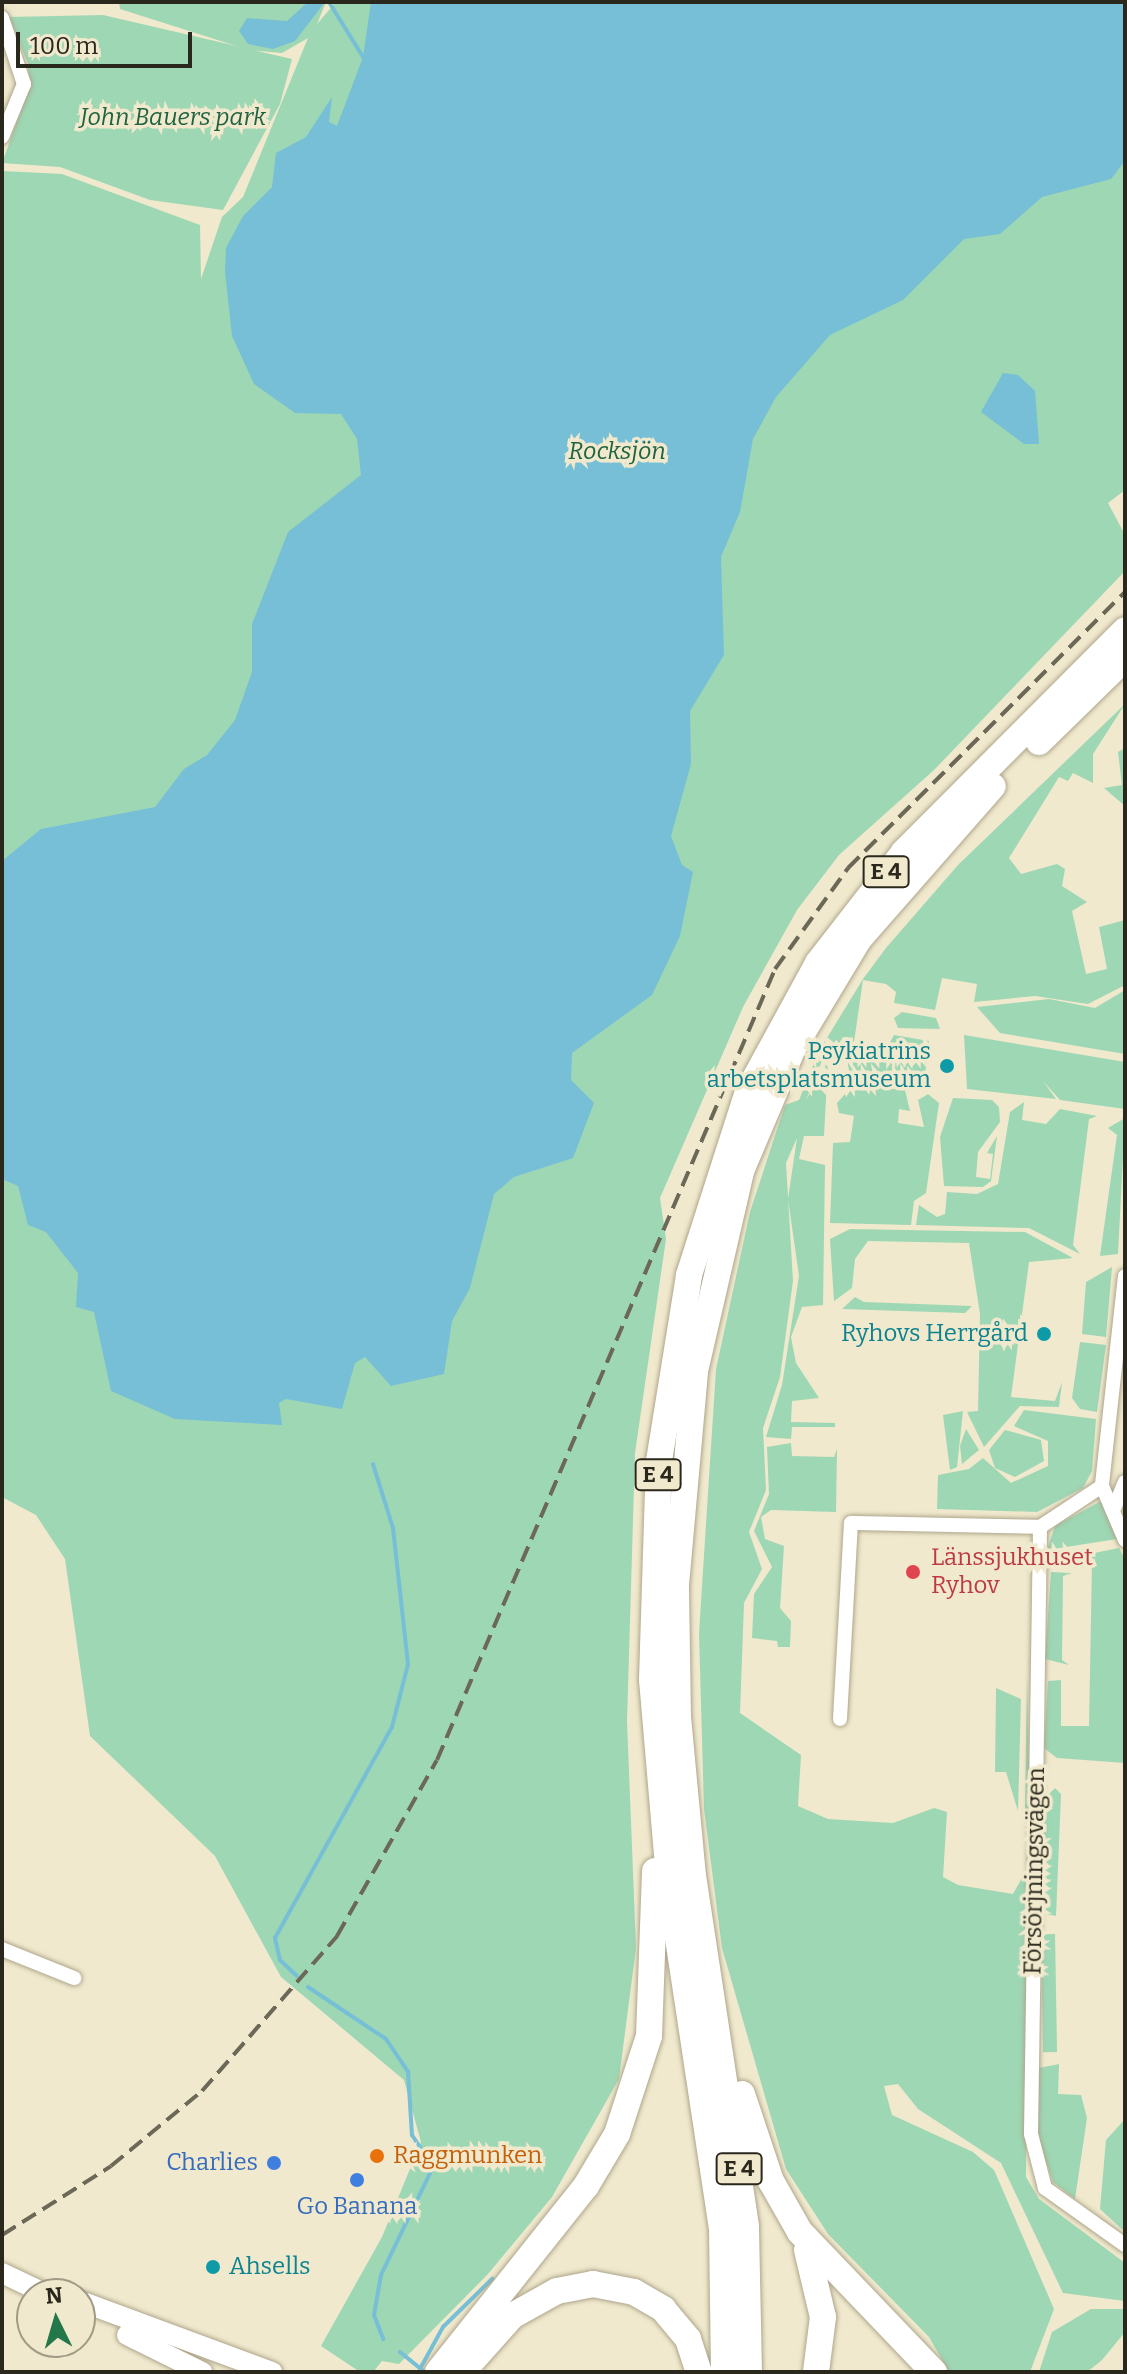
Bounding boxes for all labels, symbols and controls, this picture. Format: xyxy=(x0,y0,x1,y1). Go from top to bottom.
scale bar xyxy=(20,16,196,66)
text: 100 m xyxy=(30,32,98,60)
park label: John Bauers park xyxy=(80,104,266,132)
park label: Rocksjön xyxy=(568,438,666,466)
road number: E 4 xyxy=(862,854,910,890)
place label: Psykiatrins arbetsplatsmuseum xyxy=(707,1038,931,1094)
marker: Psykiatrins arbetsplatsmuseum xyxy=(938,1057,956,1075)
place label: Ryhovs Herrgård xyxy=(841,1320,1028,1348)
marker: Ryhovs Herrgård xyxy=(1035,1325,1053,1343)
road number: E 4 xyxy=(634,1457,682,1493)
place label: Länssjukhuset Ryhov xyxy=(931,1544,1093,1600)
marker: Länssjukhuset Ryhov xyxy=(902,1561,924,1583)
street label: Försörjningsvägen xyxy=(1019,1767,1051,1975)
place label: Raggmunken xyxy=(393,2142,542,2170)
marker: Raggmunken xyxy=(368,2147,386,2165)
place label: Charlies xyxy=(166,2149,258,2177)
road number: E 4 xyxy=(715,2151,763,2187)
marker: Charlies xyxy=(265,2154,283,2172)
marker: Go Banana xyxy=(348,2171,366,2189)
place label: Go Banana xyxy=(297,2193,417,2221)
place label: Ahsells xyxy=(229,2253,311,2281)
marker: Ahsells xyxy=(204,2258,222,2276)
north arrow xyxy=(16,2278,96,2358)
text: N xyxy=(44,2281,64,2310)

